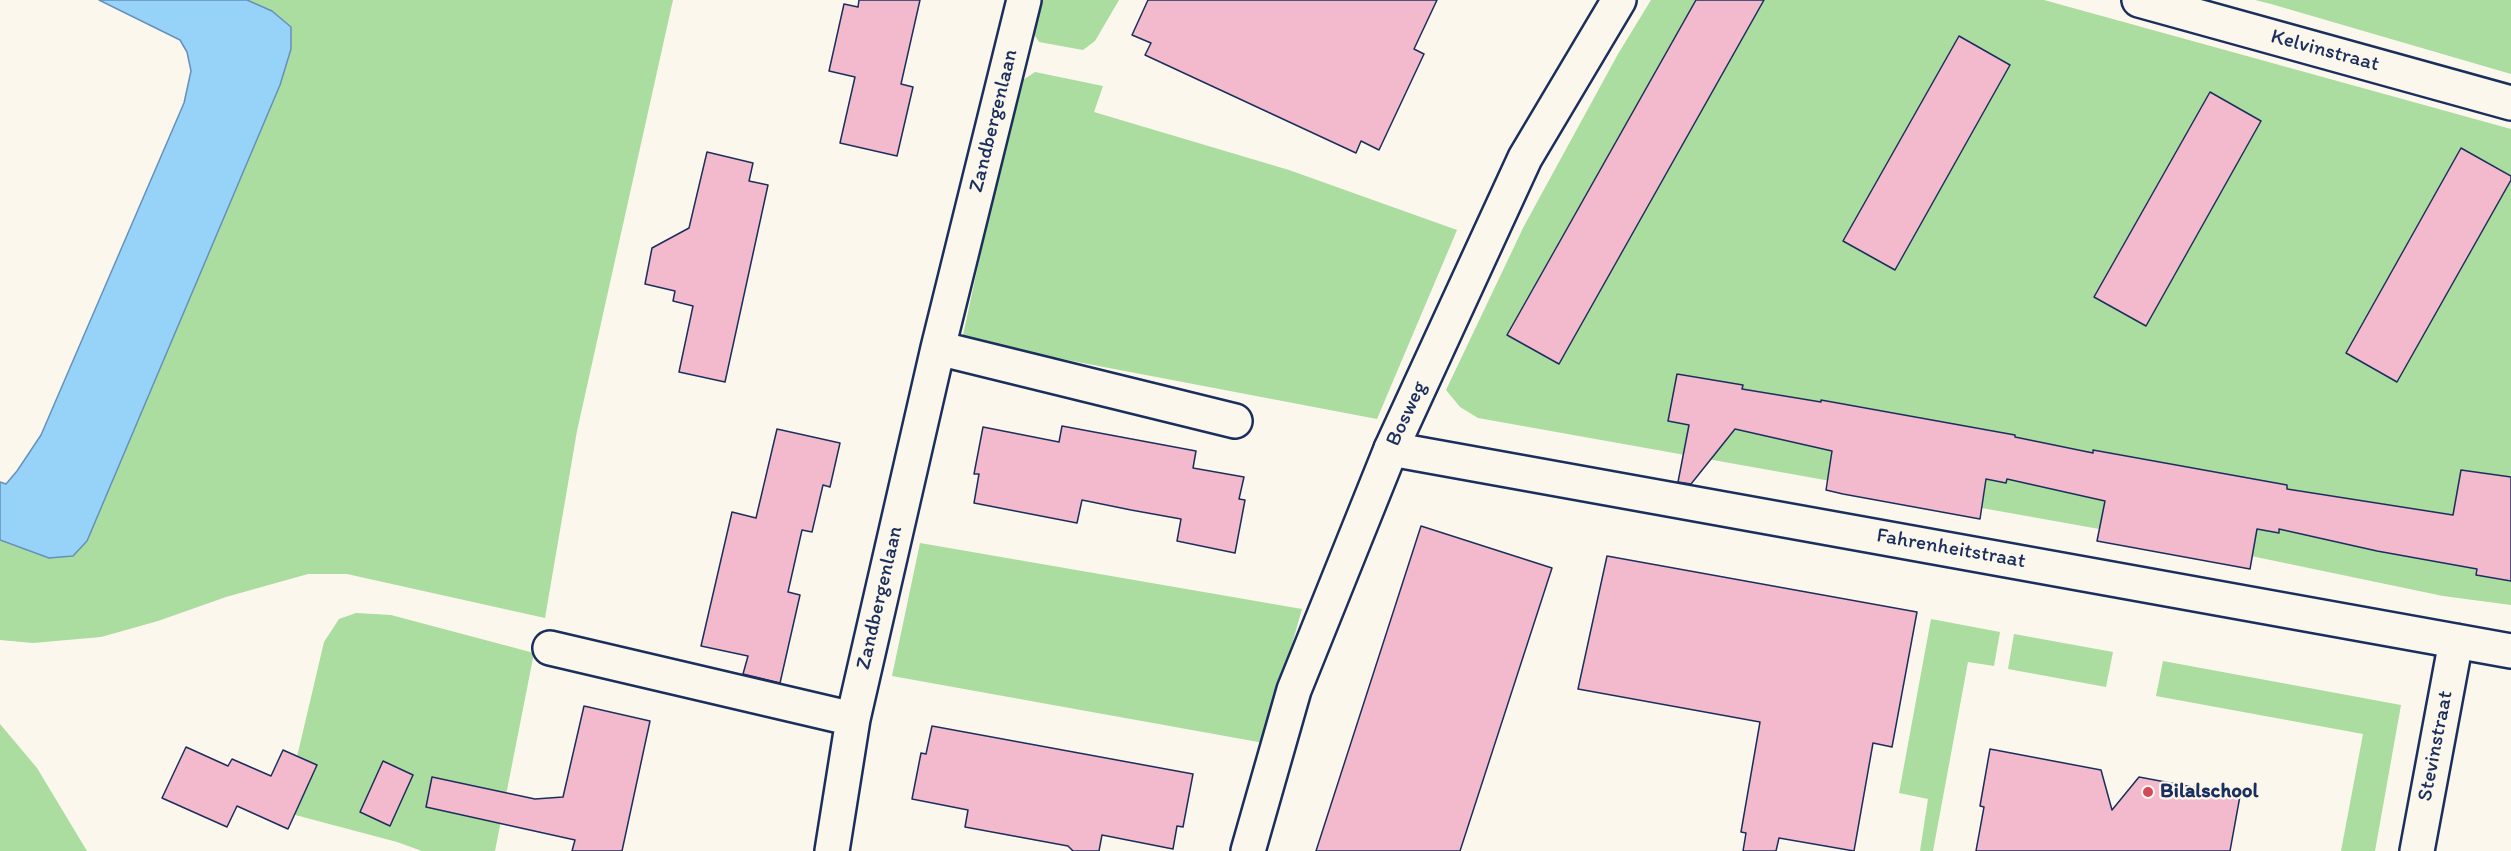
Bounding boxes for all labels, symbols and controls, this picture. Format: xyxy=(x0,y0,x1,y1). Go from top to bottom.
street label: Kelvinstraat xyxy=(2268,24,2382,78)
street label: Zandbergenlaan xyxy=(964,47,1024,195)
street label: Bosweg xyxy=(1381,378,1433,450)
street label: Fahrenheitstraat xyxy=(1874,523,2028,575)
street label: Zandbergenlaan xyxy=(851,524,909,672)
street label: Stevinstraat xyxy=(2413,689,2459,803)
place label: Bilalschool xyxy=(2160,779,2259,805)
marker: Bilalschool xyxy=(2141,785,2155,799)

